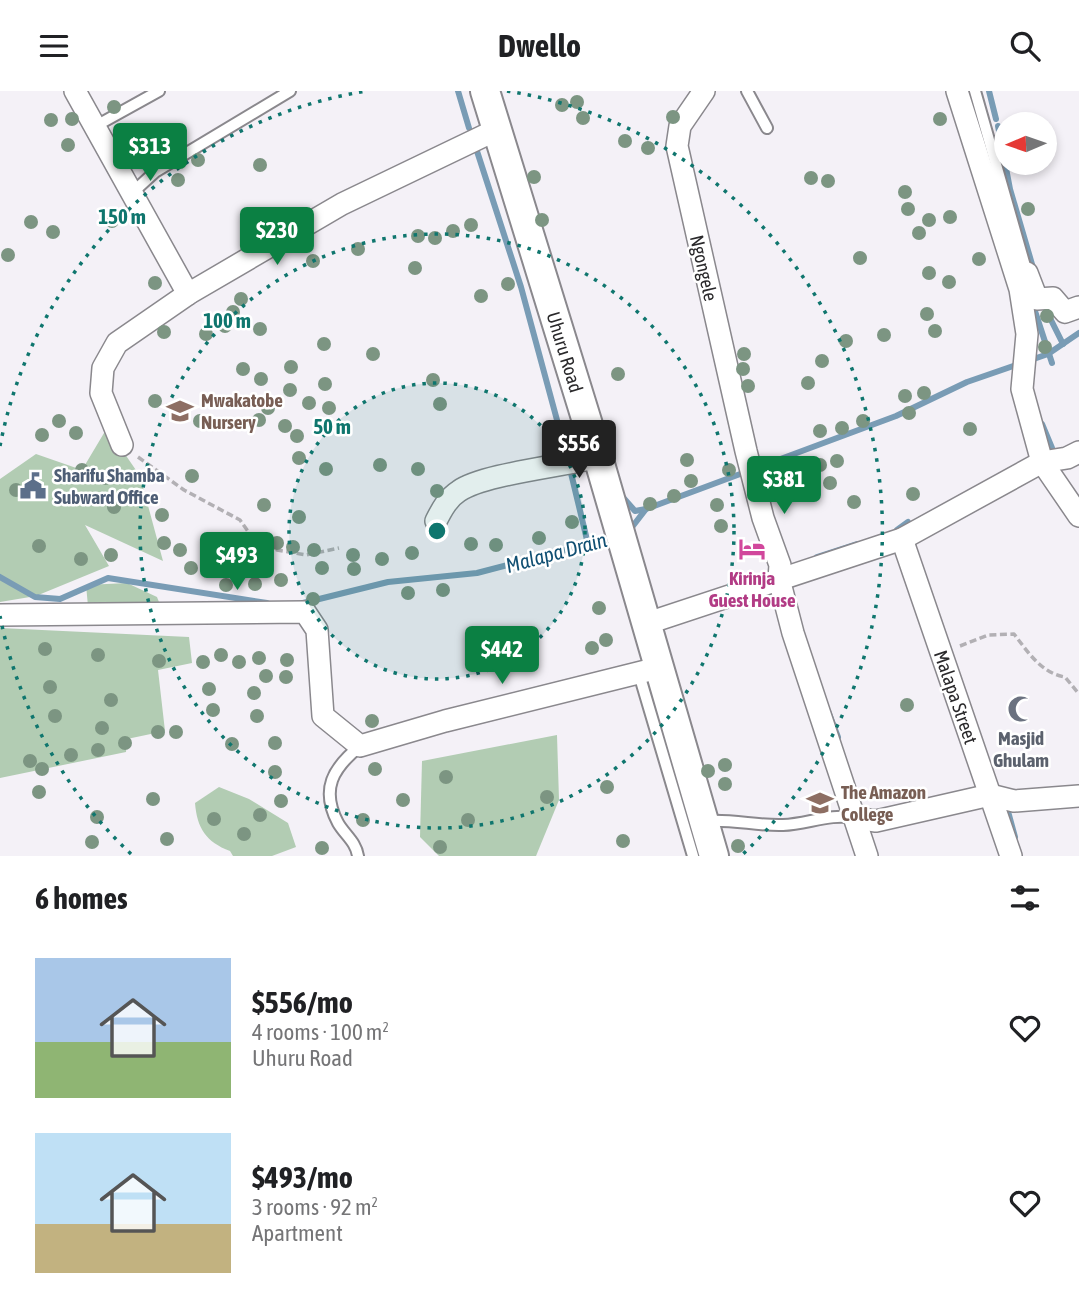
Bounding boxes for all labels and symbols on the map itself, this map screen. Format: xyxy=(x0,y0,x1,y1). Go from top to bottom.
north arrow xyxy=(994,112,1057,175)
pin: $313 xyxy=(109,123,191,183)
text: 150 m xyxy=(98,204,146,228)
pin: $230 xyxy=(236,207,318,267)
street label: Ngongele xyxy=(686,233,722,303)
text: 100 m xyxy=(203,308,251,332)
street label: Uhuru Road xyxy=(542,309,588,395)
place label: Mwakatobe Nursery xyxy=(201,389,283,433)
school or university icon: Mwakatobe Nursery xyxy=(165,396,195,426)
text: 50 m xyxy=(313,414,351,438)
pin: $556 xyxy=(538,421,620,480)
pin: $381 xyxy=(743,457,825,516)
place label: Sharifu Shamba Subward Office xyxy=(54,464,165,508)
public building icon: Sharifu Shamba Subward Office xyxy=(18,471,48,501)
centre of rings xyxy=(425,519,449,543)
water label: Malapa Drain xyxy=(503,527,609,577)
pin: $493 xyxy=(196,533,278,592)
hotel icon: Kirinja Guest House xyxy=(737,534,767,564)
place label: Kirinja Guest House xyxy=(708,567,796,611)
pin: $442 xyxy=(461,627,543,686)
street label: Malapa Street xyxy=(930,647,982,747)
mosque icon: Masjid Ghulam xyxy=(1006,694,1036,724)
place label: Masjid Ghulam xyxy=(993,727,1049,771)
place label: The Amazon College xyxy=(841,781,926,825)
school or university icon: The Amazon College xyxy=(805,788,835,818)

